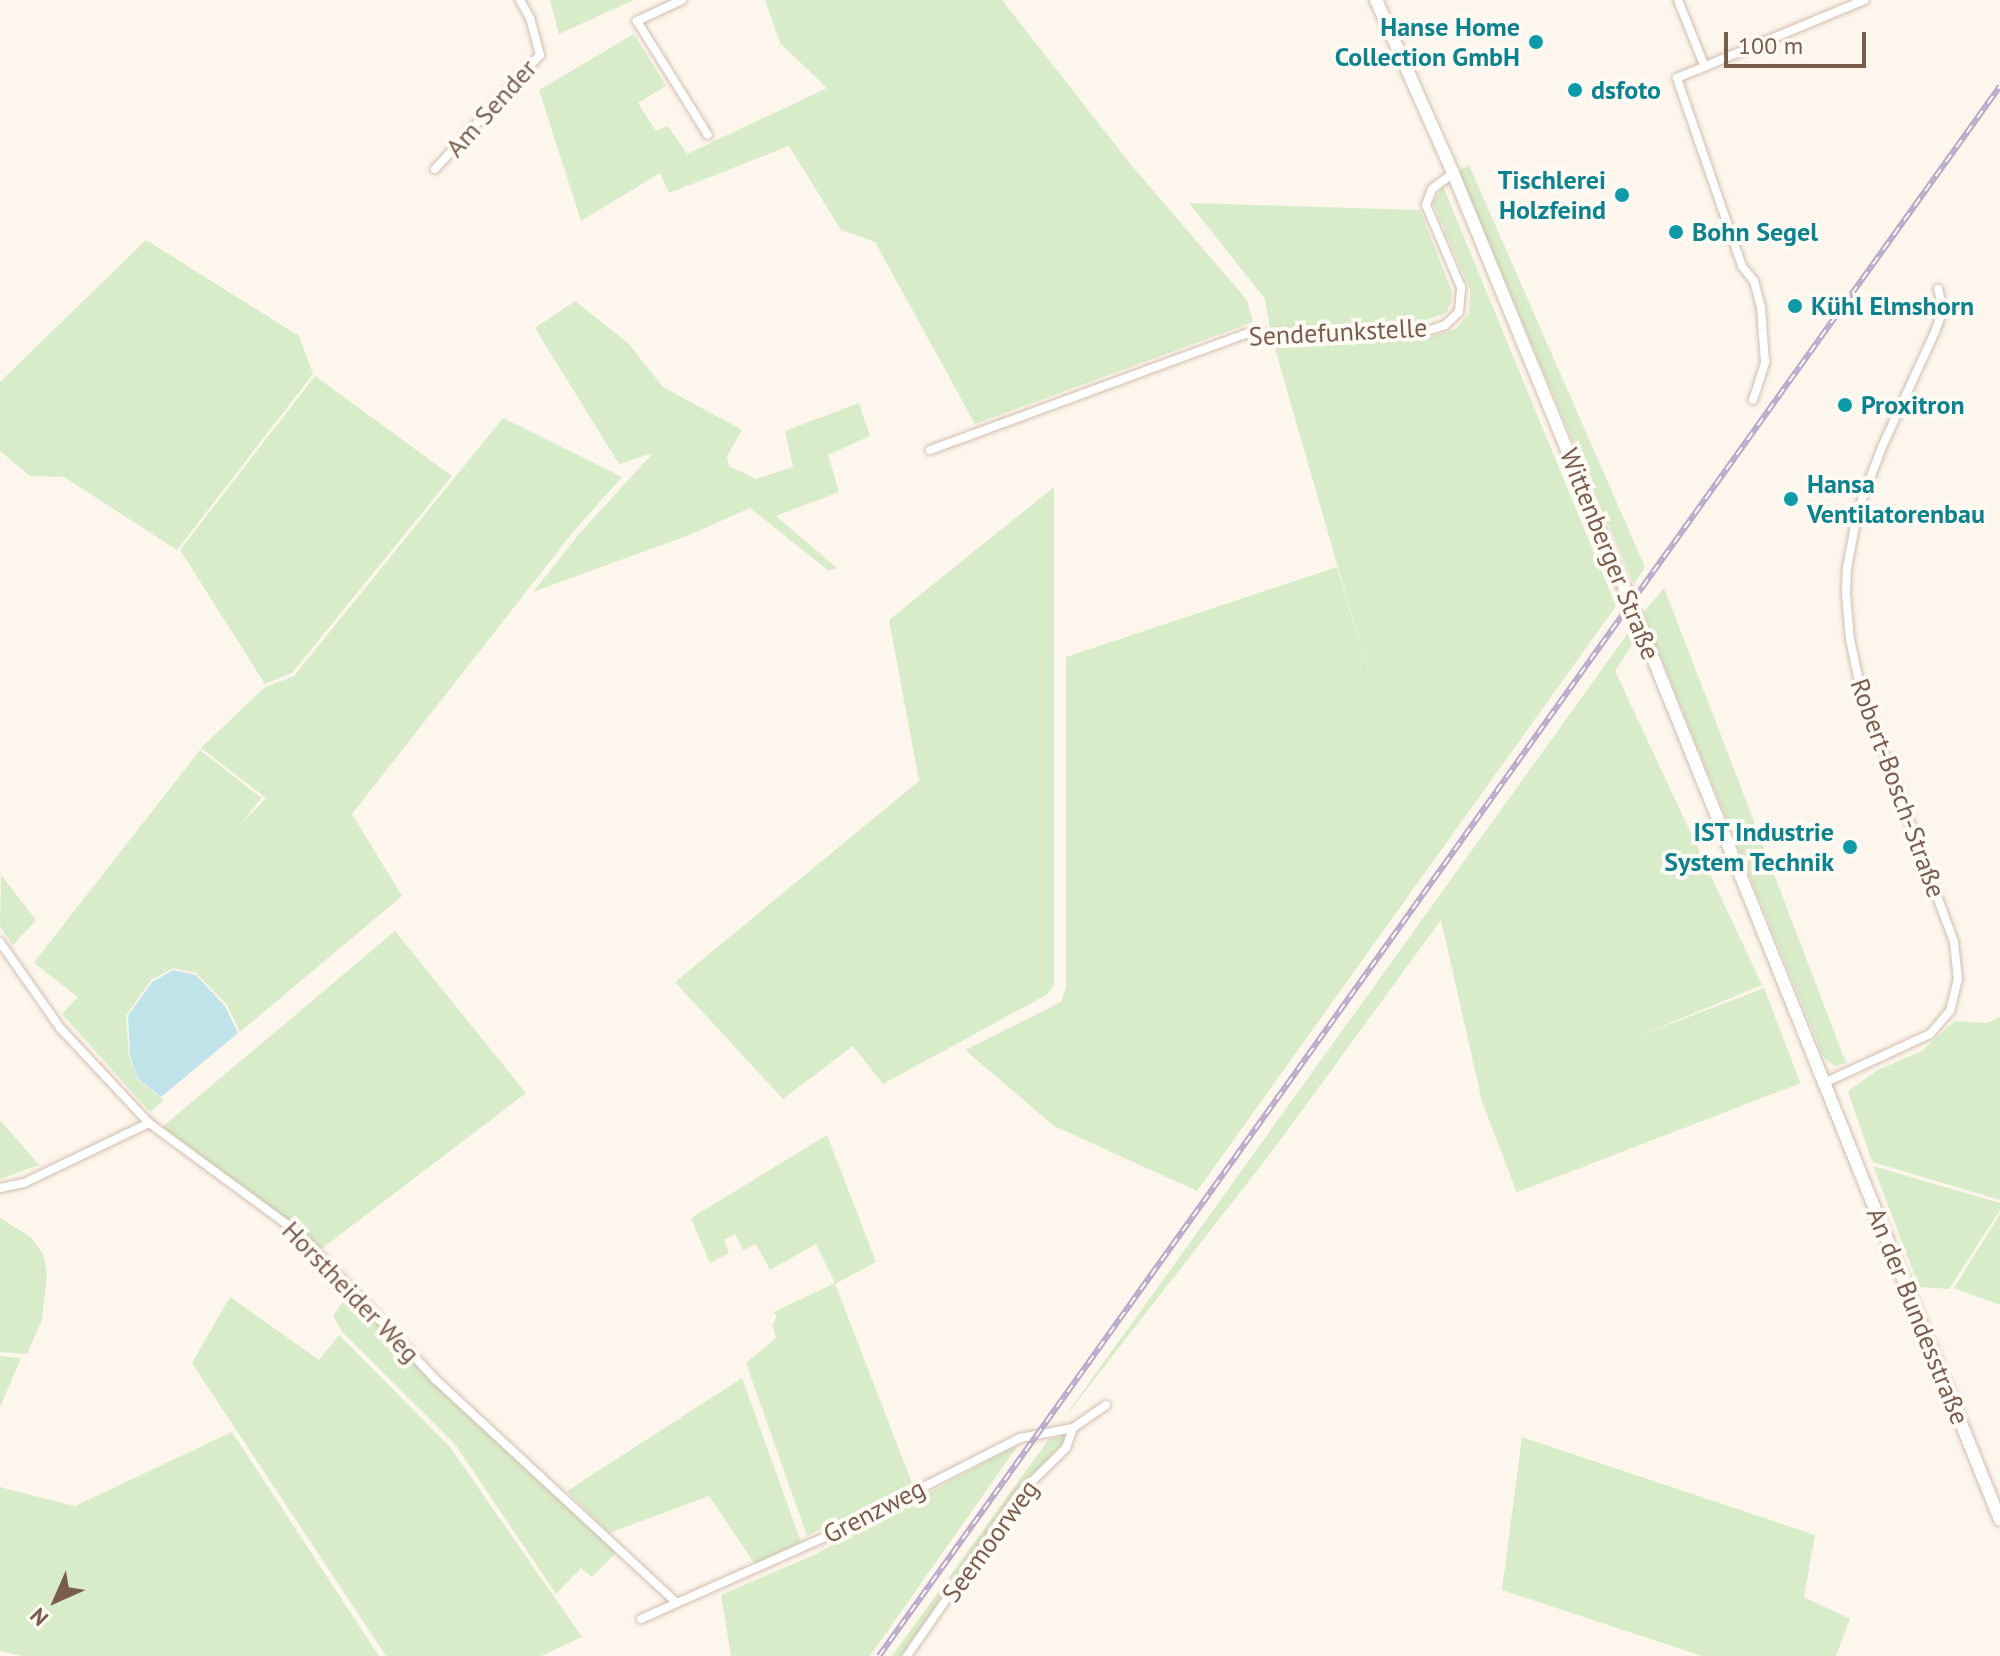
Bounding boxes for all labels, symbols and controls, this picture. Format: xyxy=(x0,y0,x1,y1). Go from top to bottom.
place label: Hanse Home Collection GmbH xyxy=(1334,11,1520,72)
scale bar xyxy=(1728,16,1870,66)
text: 100 m xyxy=(1738,30,1803,61)
marker: Hanse Home Collection GmbH xyxy=(1527,33,1545,51)
street label: Am Sender xyxy=(439,53,543,163)
place label: dsfoto xyxy=(1591,74,1661,106)
marker: dsfoto xyxy=(1566,81,1584,99)
place label: Tischlerei Holzfeind xyxy=(1498,164,1606,226)
marker: Tischlerei Holzfeind xyxy=(1613,186,1631,204)
place label: Bohn Segel xyxy=(1692,216,1818,248)
marker: Bohn Segel xyxy=(1667,223,1685,241)
place label: Kühl Elmshorn xyxy=(1811,290,1974,322)
marker: Kühl Elmshorn xyxy=(1786,297,1804,315)
street label: Sendefunkstelle xyxy=(1248,312,1428,352)
place label: Proxitron xyxy=(1861,389,1965,421)
marker: Proxitron xyxy=(1836,396,1854,414)
street label: Wittenberger Straße xyxy=(1553,444,1667,664)
place label: Hansa Ventilatorenbau xyxy=(1807,468,1985,530)
marker: Hansa Ventilatorenbau xyxy=(1782,490,1800,508)
street label: Robert-Bosch-Straße xyxy=(1844,674,1952,902)
place label: IST Industrie System Technik xyxy=(1663,816,1834,878)
marker: IST Industrie System Technik xyxy=(1841,838,1859,856)
street label: An der Bundesstraße xyxy=(1860,1203,1976,1429)
street label: Horstheider Weg xyxy=(276,1215,426,1369)
street label: Grenzweg xyxy=(818,1472,930,1550)
street label: Seemoorweg xyxy=(935,1474,1045,1608)
north arrow xyxy=(16,1560,96,1640)
text: N xyxy=(24,1602,54,1632)

